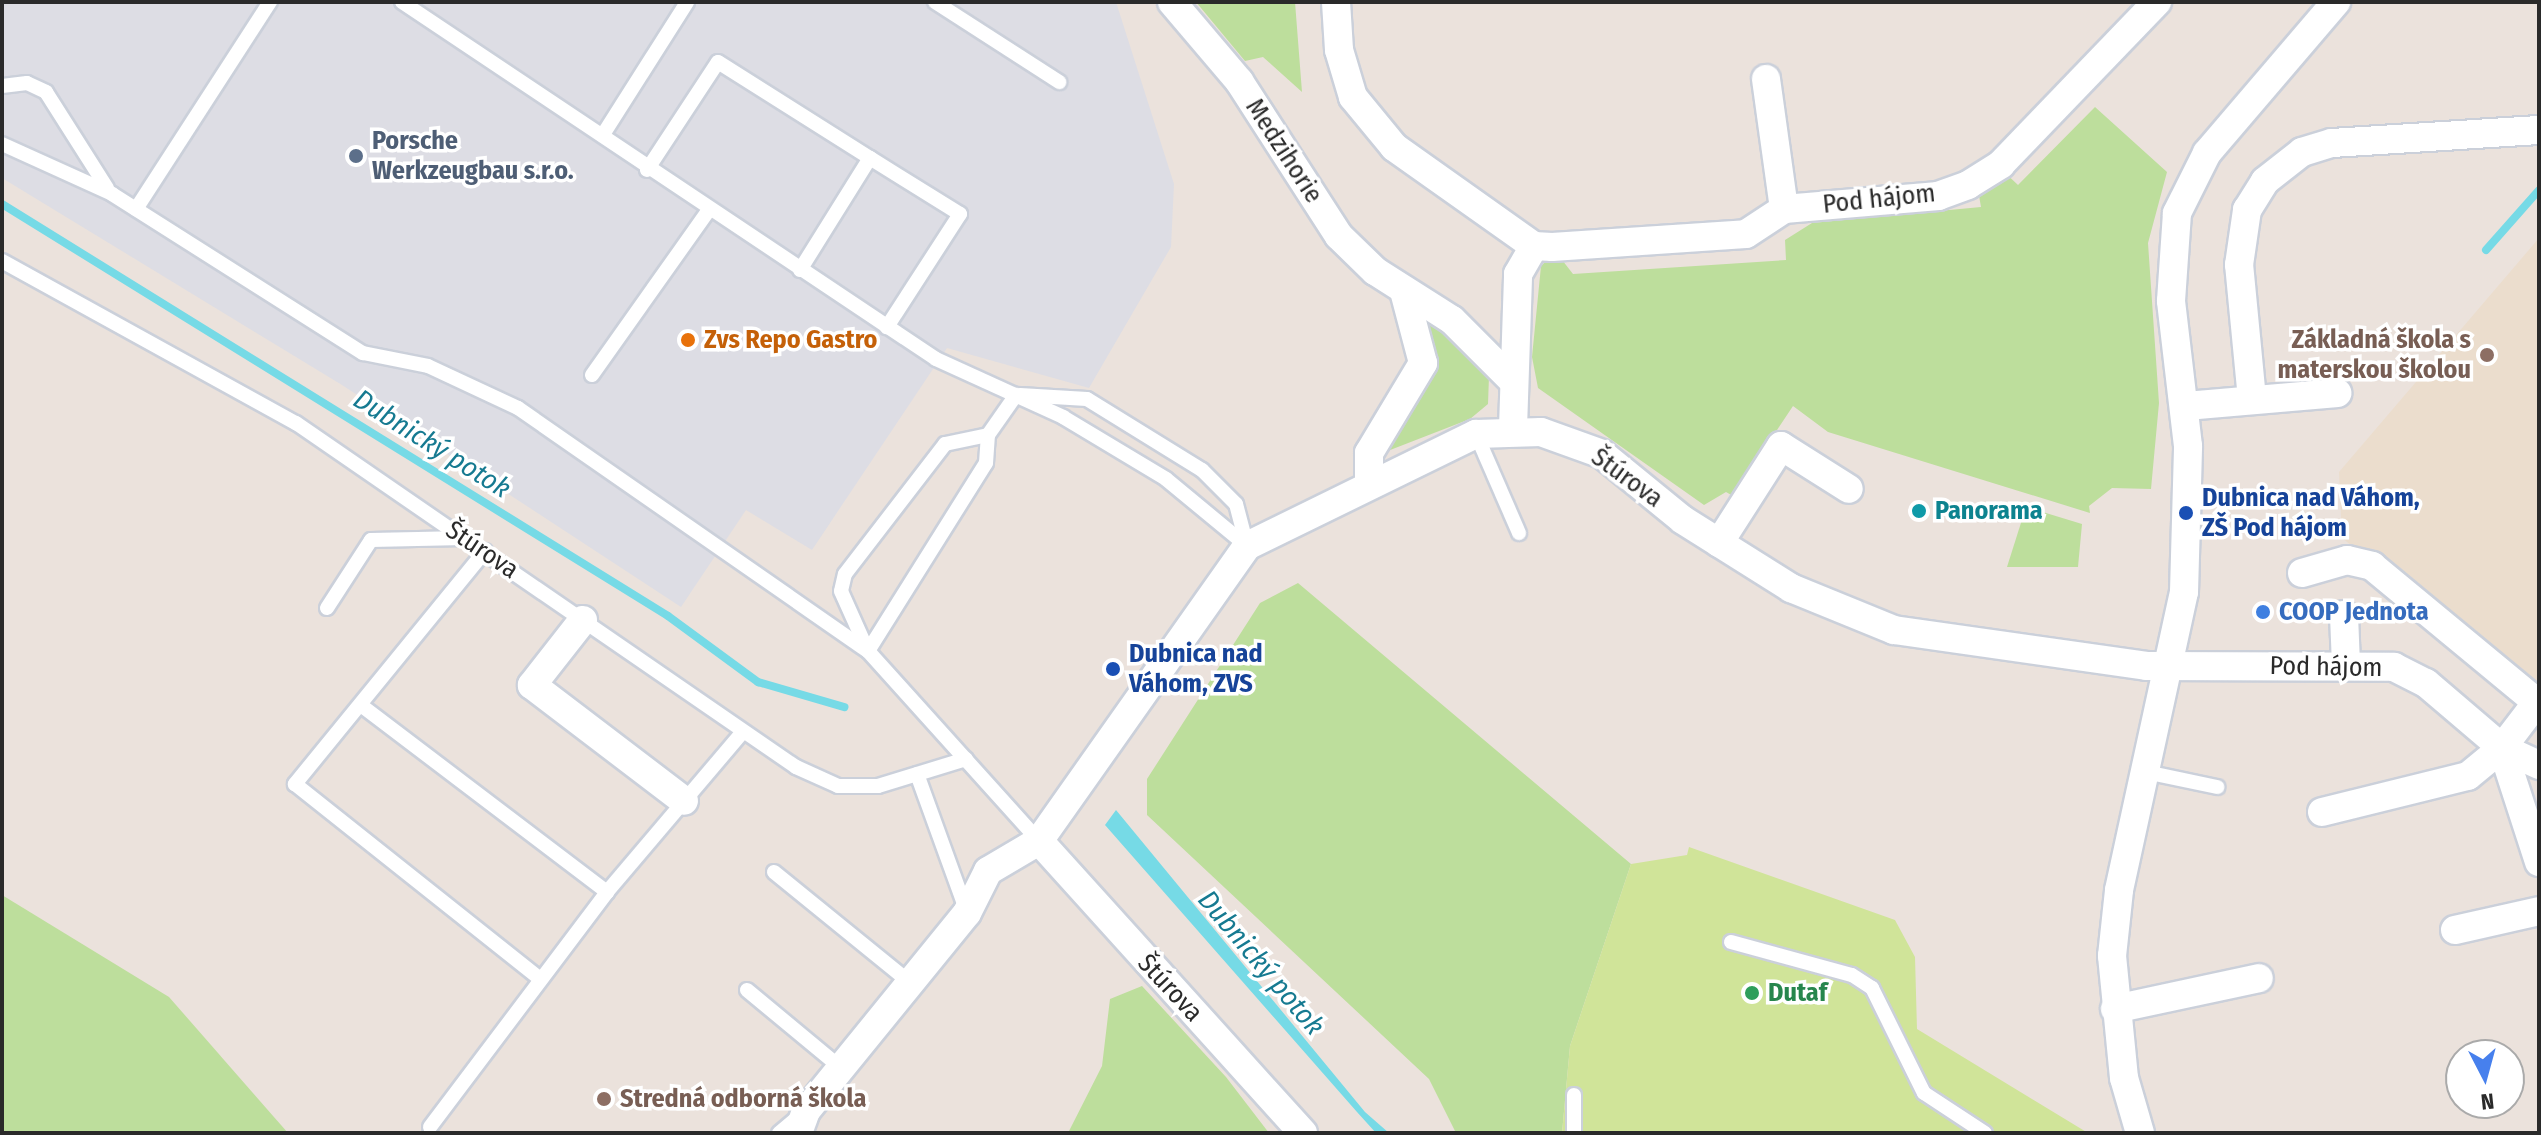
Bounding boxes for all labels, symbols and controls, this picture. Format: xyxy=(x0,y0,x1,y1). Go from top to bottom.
street label: Medzihorie xyxy=(1239,93,1329,209)
place label: Porsche Werkzeugbau s.r.o. xyxy=(372,125,574,186)
marker: Porsche Werkzeugbau s.r.o. xyxy=(347,147,365,165)
street label: Pod hájom xyxy=(1821,178,1937,220)
place label: Zvs Repo Gastro xyxy=(704,324,877,356)
place label: Základná škola s materskou školou xyxy=(2278,324,2471,386)
marker: Zvs Repo Gastro xyxy=(679,331,697,349)
marker: Základná škola s materskou školou xyxy=(2478,346,2496,364)
water label: Dubnický potok xyxy=(347,382,517,506)
street label: Štúrova xyxy=(1585,442,1669,514)
place label: Dubnica nad Váhom, ZŠ Pod hájom xyxy=(2202,482,2420,544)
place label: Panorama xyxy=(1935,495,2043,527)
marker: Panorama xyxy=(1910,502,1928,520)
marker: Dubnica nad Váhom, ZŠ Pod hájom xyxy=(2177,504,2195,522)
street label: Štúrova xyxy=(440,514,524,586)
place label: COOP Jednota xyxy=(2279,596,2429,628)
marker: COOP Jednota xyxy=(2254,603,2272,621)
place label: Dubnica nad Váhom, ZVS xyxy=(1129,638,1263,700)
street label: Pod hájom xyxy=(2269,650,2383,684)
marker: Dubnica nad Váhom, ZVS xyxy=(1104,660,1122,678)
water label: Dubnický potok xyxy=(1191,884,1331,1042)
street label: Štúrova xyxy=(1131,948,1209,1028)
place label: Dutaf xyxy=(1768,977,1827,1009)
marker: Dutaf xyxy=(1743,984,1761,1002)
north arrow xyxy=(2445,1039,2525,1119)
place label: Stredná odborná škola xyxy=(620,1083,866,1115)
text: N xyxy=(2479,1087,2495,1115)
marker: Stredná odborná škola xyxy=(595,1090,613,1108)

